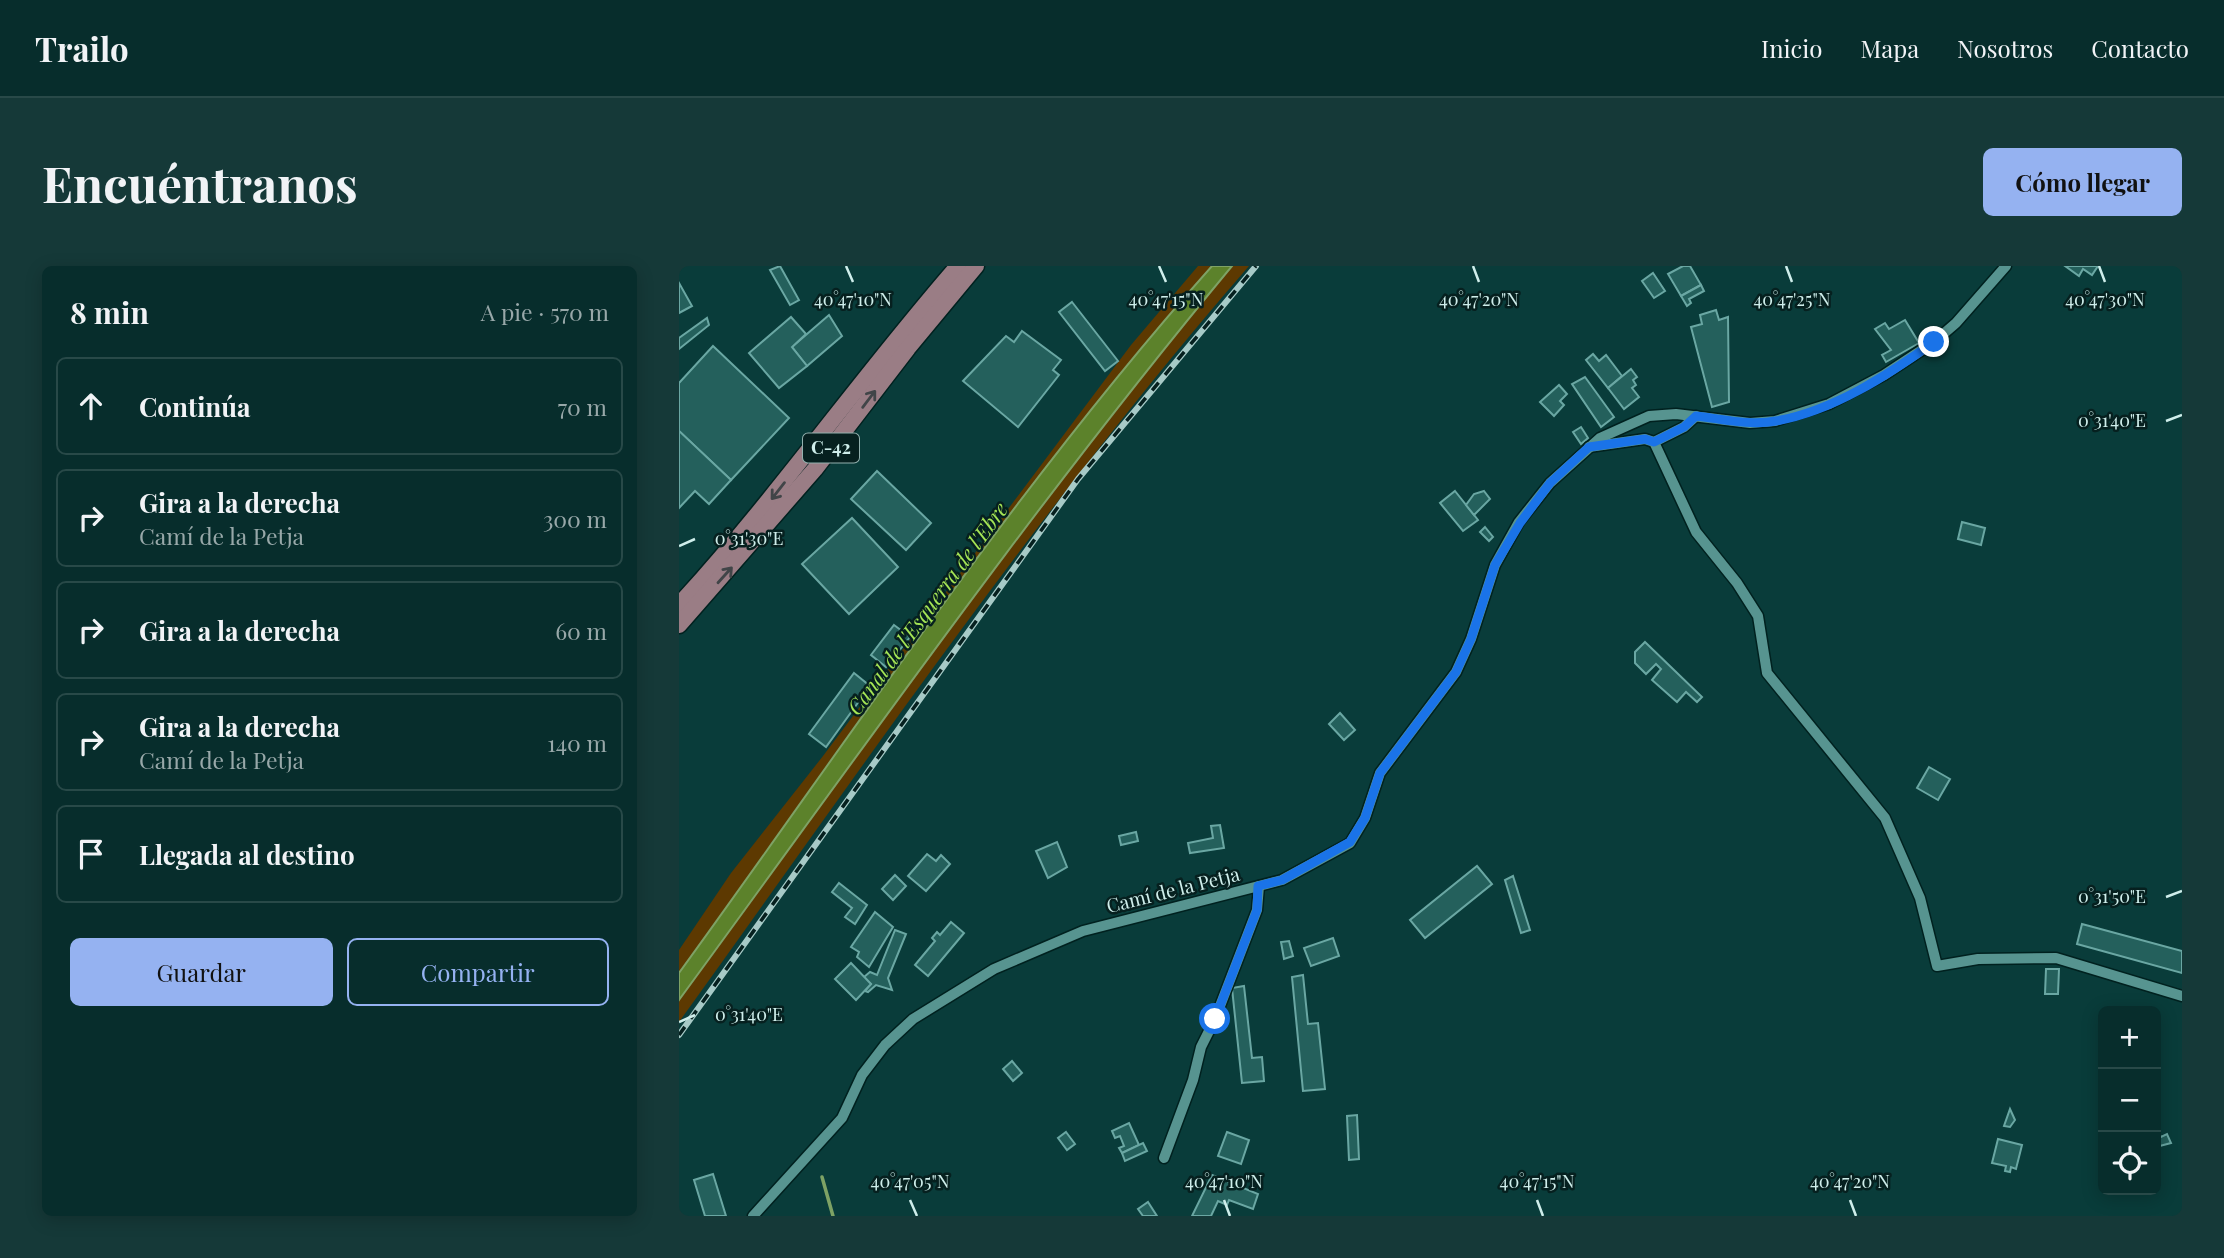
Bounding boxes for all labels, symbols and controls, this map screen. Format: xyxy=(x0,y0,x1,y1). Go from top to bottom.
text: Trailo xyxy=(35,26,129,70)
text: Inicio xyxy=(1761,32,1822,64)
text: Mapa xyxy=(1860,32,1919,64)
text: Nosotros xyxy=(1957,32,2053,64)
text: Contacto xyxy=(2091,32,2189,64)
button: Cómo llegar xyxy=(1983,148,2182,216)
text: Encuéntranos xyxy=(42,150,358,215)
text: 40°47'10"N xyxy=(814,287,892,311)
text: 40°47'15"N xyxy=(1129,287,1204,311)
text: 40°47'20"N xyxy=(1439,287,1519,311)
text: 40°47'25"N xyxy=(1753,287,1831,311)
text: 40°47'30"N xyxy=(2065,287,2145,311)
text: 8 min xyxy=(70,292,149,332)
text: A pie · 570 m xyxy=(481,296,609,327)
route end xyxy=(1918,326,1949,357)
icon: ahead xyxy=(72,387,110,425)
text: Continúa xyxy=(139,389,251,424)
one-way arrow xyxy=(862,390,877,409)
text: 70 m xyxy=(558,391,607,422)
text: 0°31'40"E xyxy=(2078,408,2146,432)
road number: C-42 xyxy=(803,434,859,462)
one-way arrow xyxy=(770,482,785,500)
text: Gira a la derecha xyxy=(139,485,340,520)
water label: Canal de l'Esquerra de l'Ebre xyxy=(840,496,1013,720)
icon: right xyxy=(72,499,110,537)
text: 300 m xyxy=(543,503,607,534)
text: Camí de la Petja xyxy=(139,520,304,551)
text: 0°31'30"E xyxy=(715,526,783,550)
one-way arrow xyxy=(717,566,733,584)
icon: right xyxy=(72,611,110,649)
text: Gira a la derecha xyxy=(139,613,340,648)
text: 60 m xyxy=(555,615,607,646)
text: Gira a la derecha xyxy=(139,709,340,744)
icon: right xyxy=(72,723,110,761)
text: 140 m xyxy=(547,727,607,758)
text: Camí de la Petja xyxy=(139,744,304,775)
icon: arrive xyxy=(72,835,110,873)
text: Llegada al destino xyxy=(139,837,355,872)
street label: Camí de la Petja xyxy=(1103,860,1243,918)
text: 0°31'50"E xyxy=(2078,884,2146,908)
button: Guardar xyxy=(70,938,333,1006)
button: Compartir xyxy=(347,938,609,1006)
text: 0°31'40"E xyxy=(715,1002,783,1026)
route start xyxy=(1199,1003,1230,1034)
map controls xyxy=(2098,1006,2161,1195)
button: + xyxy=(2098,1006,2161,1069)
button: − xyxy=(2098,1069,2161,1132)
button: locate xyxy=(2098,1132,2161,1195)
text: 40°47'05"N xyxy=(871,1169,950,1193)
text: 40°47'10"N xyxy=(1185,1169,1263,1193)
text: 40°47'15"N xyxy=(1500,1169,1575,1193)
text: 40°47'20"N xyxy=(1810,1169,1890,1193)

